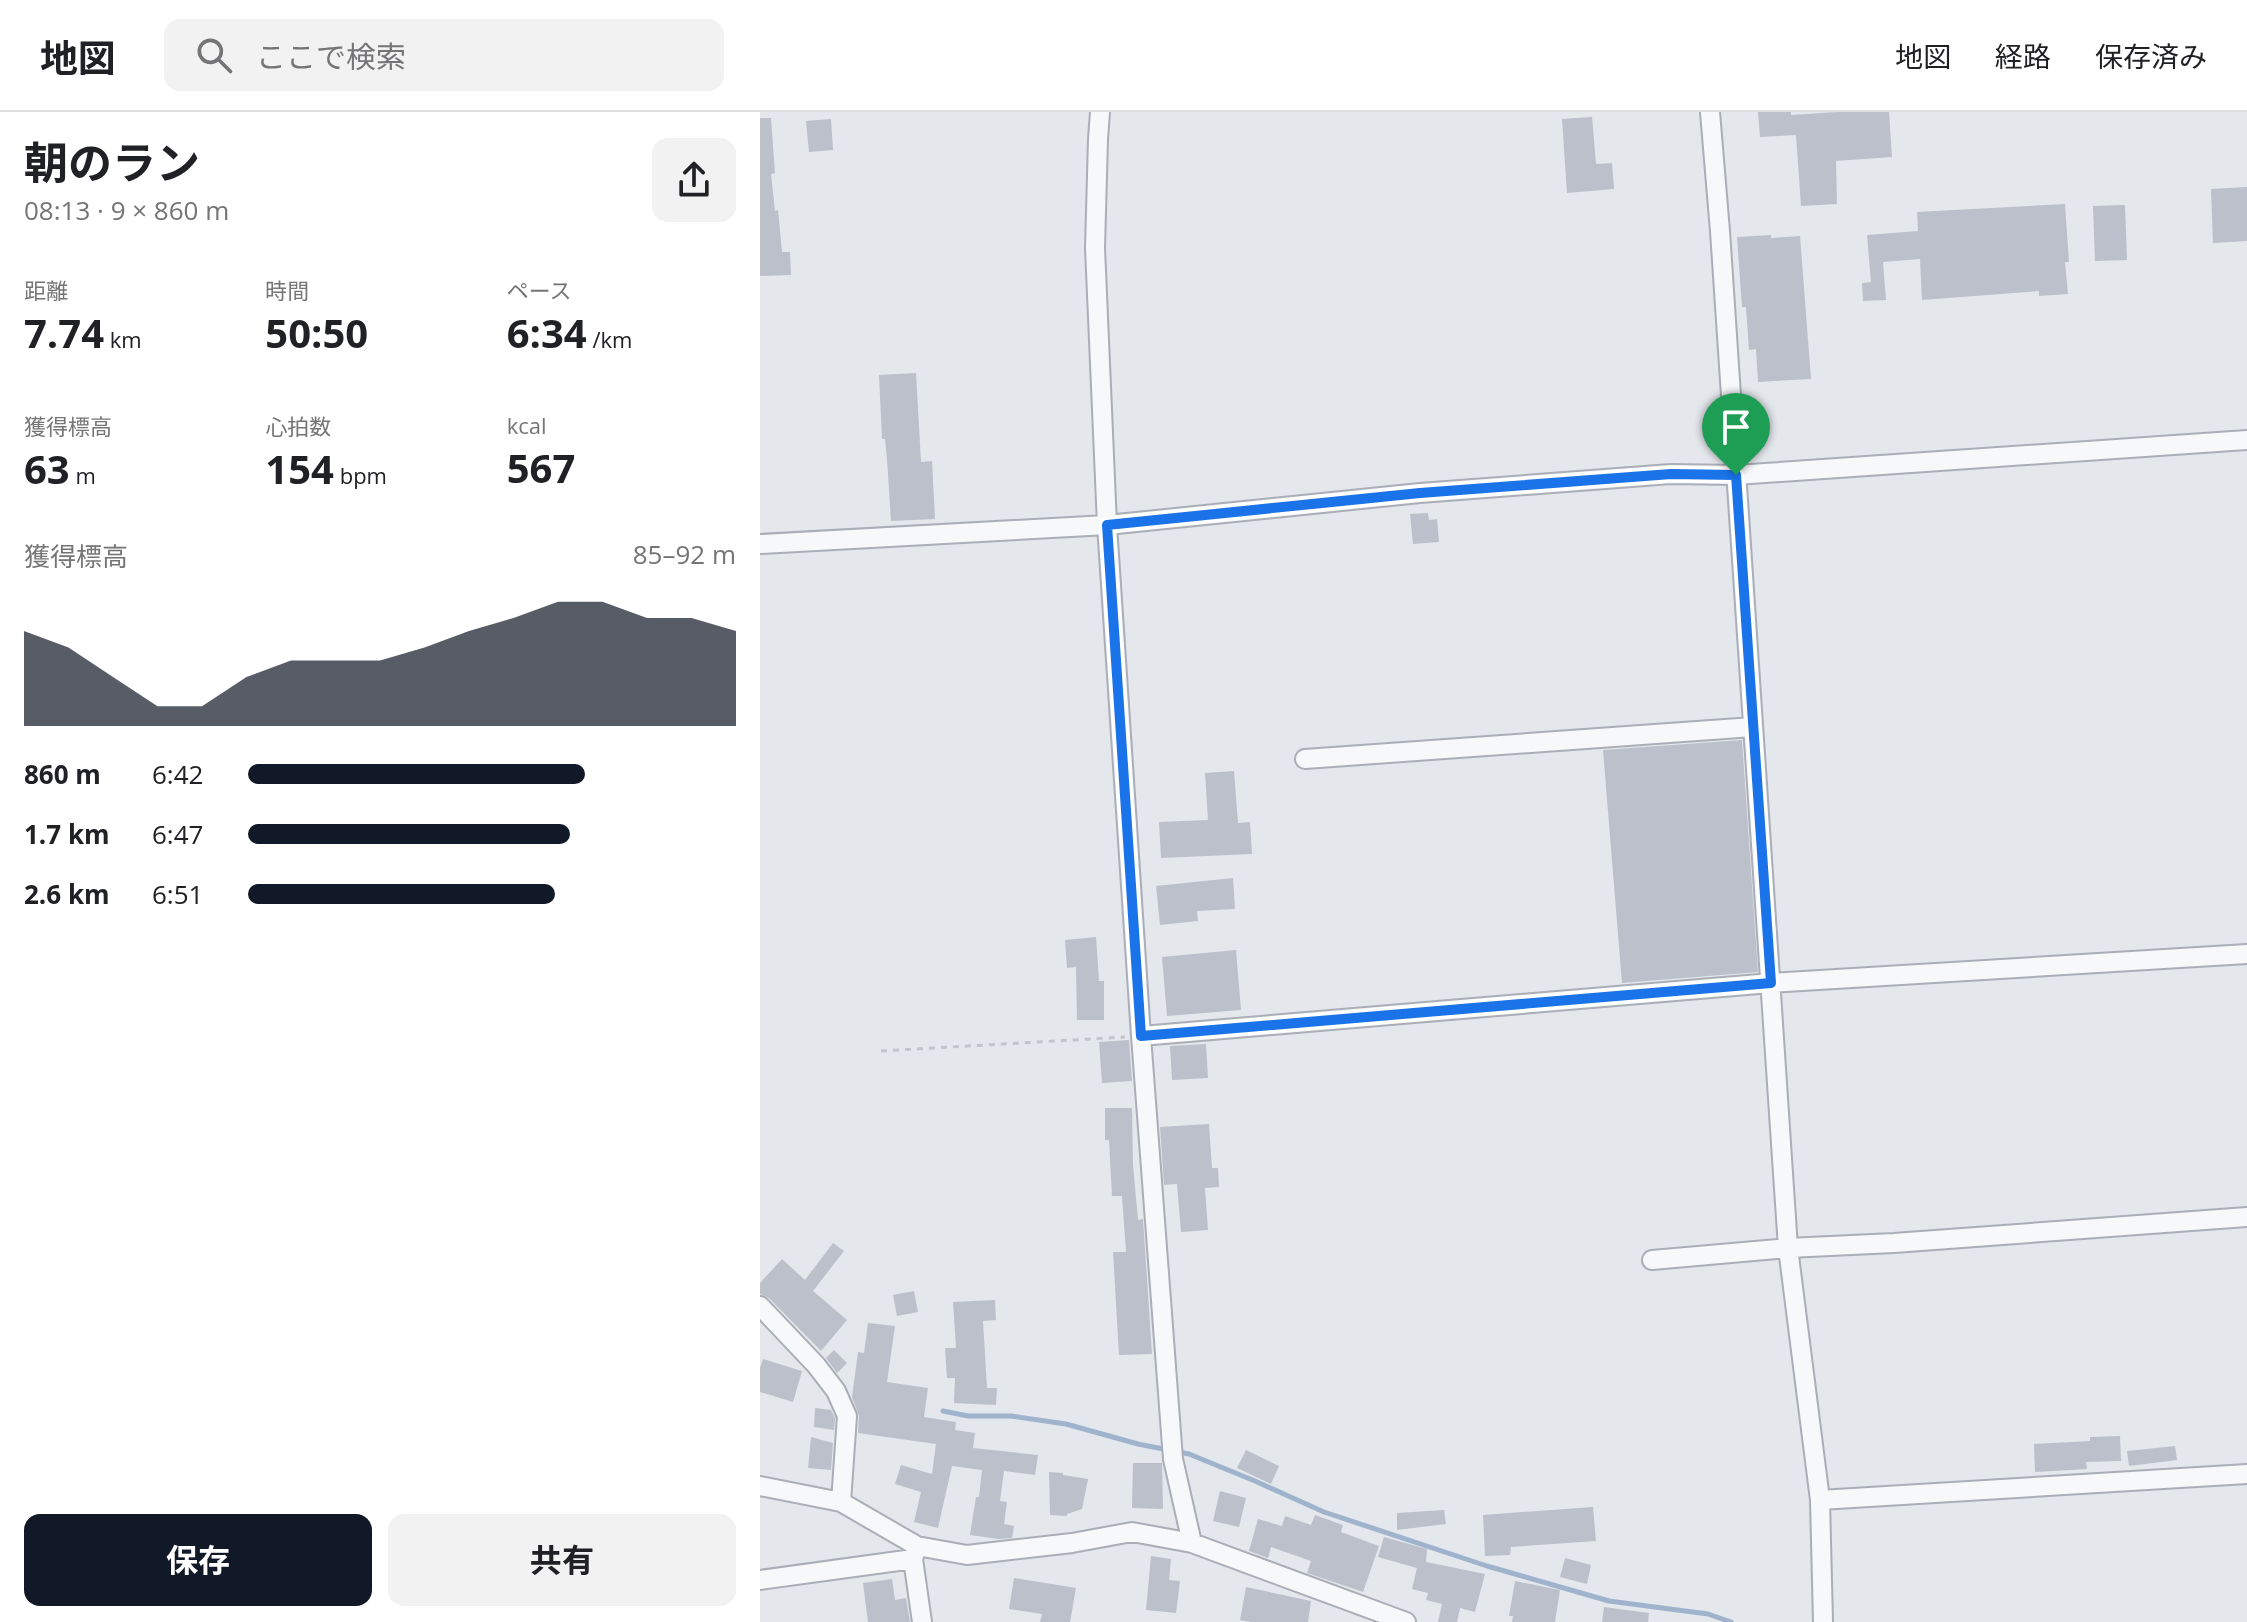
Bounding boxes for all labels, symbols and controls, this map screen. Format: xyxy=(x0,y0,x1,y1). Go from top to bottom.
search box xyxy=(164,19,724,91)
text: 地図 xyxy=(40,31,116,83)
icon: search xyxy=(192,33,236,77)
text: ここで検索 xyxy=(256,36,406,77)
text: 地図 xyxy=(1895,37,1951,75)
text: 経路 xyxy=(1995,37,2051,75)
text: 保存済み xyxy=(2095,37,2207,75)
text: 朝のラン xyxy=(24,132,200,192)
button: share xyxy=(652,138,736,222)
text: 08:13 · 9 × 860 m xyxy=(24,192,229,228)
text: 距離 xyxy=(24,275,68,305)
text: 時間 xyxy=(265,275,309,305)
text: ペース xyxy=(507,275,572,305)
text: 7.74 xyxy=(24,305,104,360)
text: 50:50 xyxy=(265,305,368,360)
text: 6:34 xyxy=(507,305,587,360)
text: km xyxy=(104,324,142,354)
text: /km xyxy=(587,324,632,354)
pin xyxy=(1702,393,1770,475)
icon: arrive xyxy=(1714,405,1758,449)
text: kcal xyxy=(507,410,547,440)
text: 獲得標高 xyxy=(24,411,112,441)
text: 心拍数 xyxy=(265,411,331,441)
text: 567 xyxy=(507,440,575,495)
text: 63 xyxy=(24,441,70,496)
text: 154 xyxy=(265,441,334,496)
text: m xyxy=(70,460,96,490)
text: bpm xyxy=(334,460,387,490)
text: 85–92 m xyxy=(633,536,736,572)
text: 獲得標高 xyxy=(24,538,128,574)
text: 860 m xyxy=(24,756,101,792)
text: 6:42 xyxy=(152,756,203,792)
text: 1.7 km xyxy=(24,816,110,852)
text: 6:47 xyxy=(152,816,203,852)
text: 2.6 km xyxy=(24,876,110,912)
text: 6:51 xyxy=(152,876,203,912)
button: 保存 xyxy=(24,1514,372,1606)
button: 共有 xyxy=(388,1514,736,1606)

